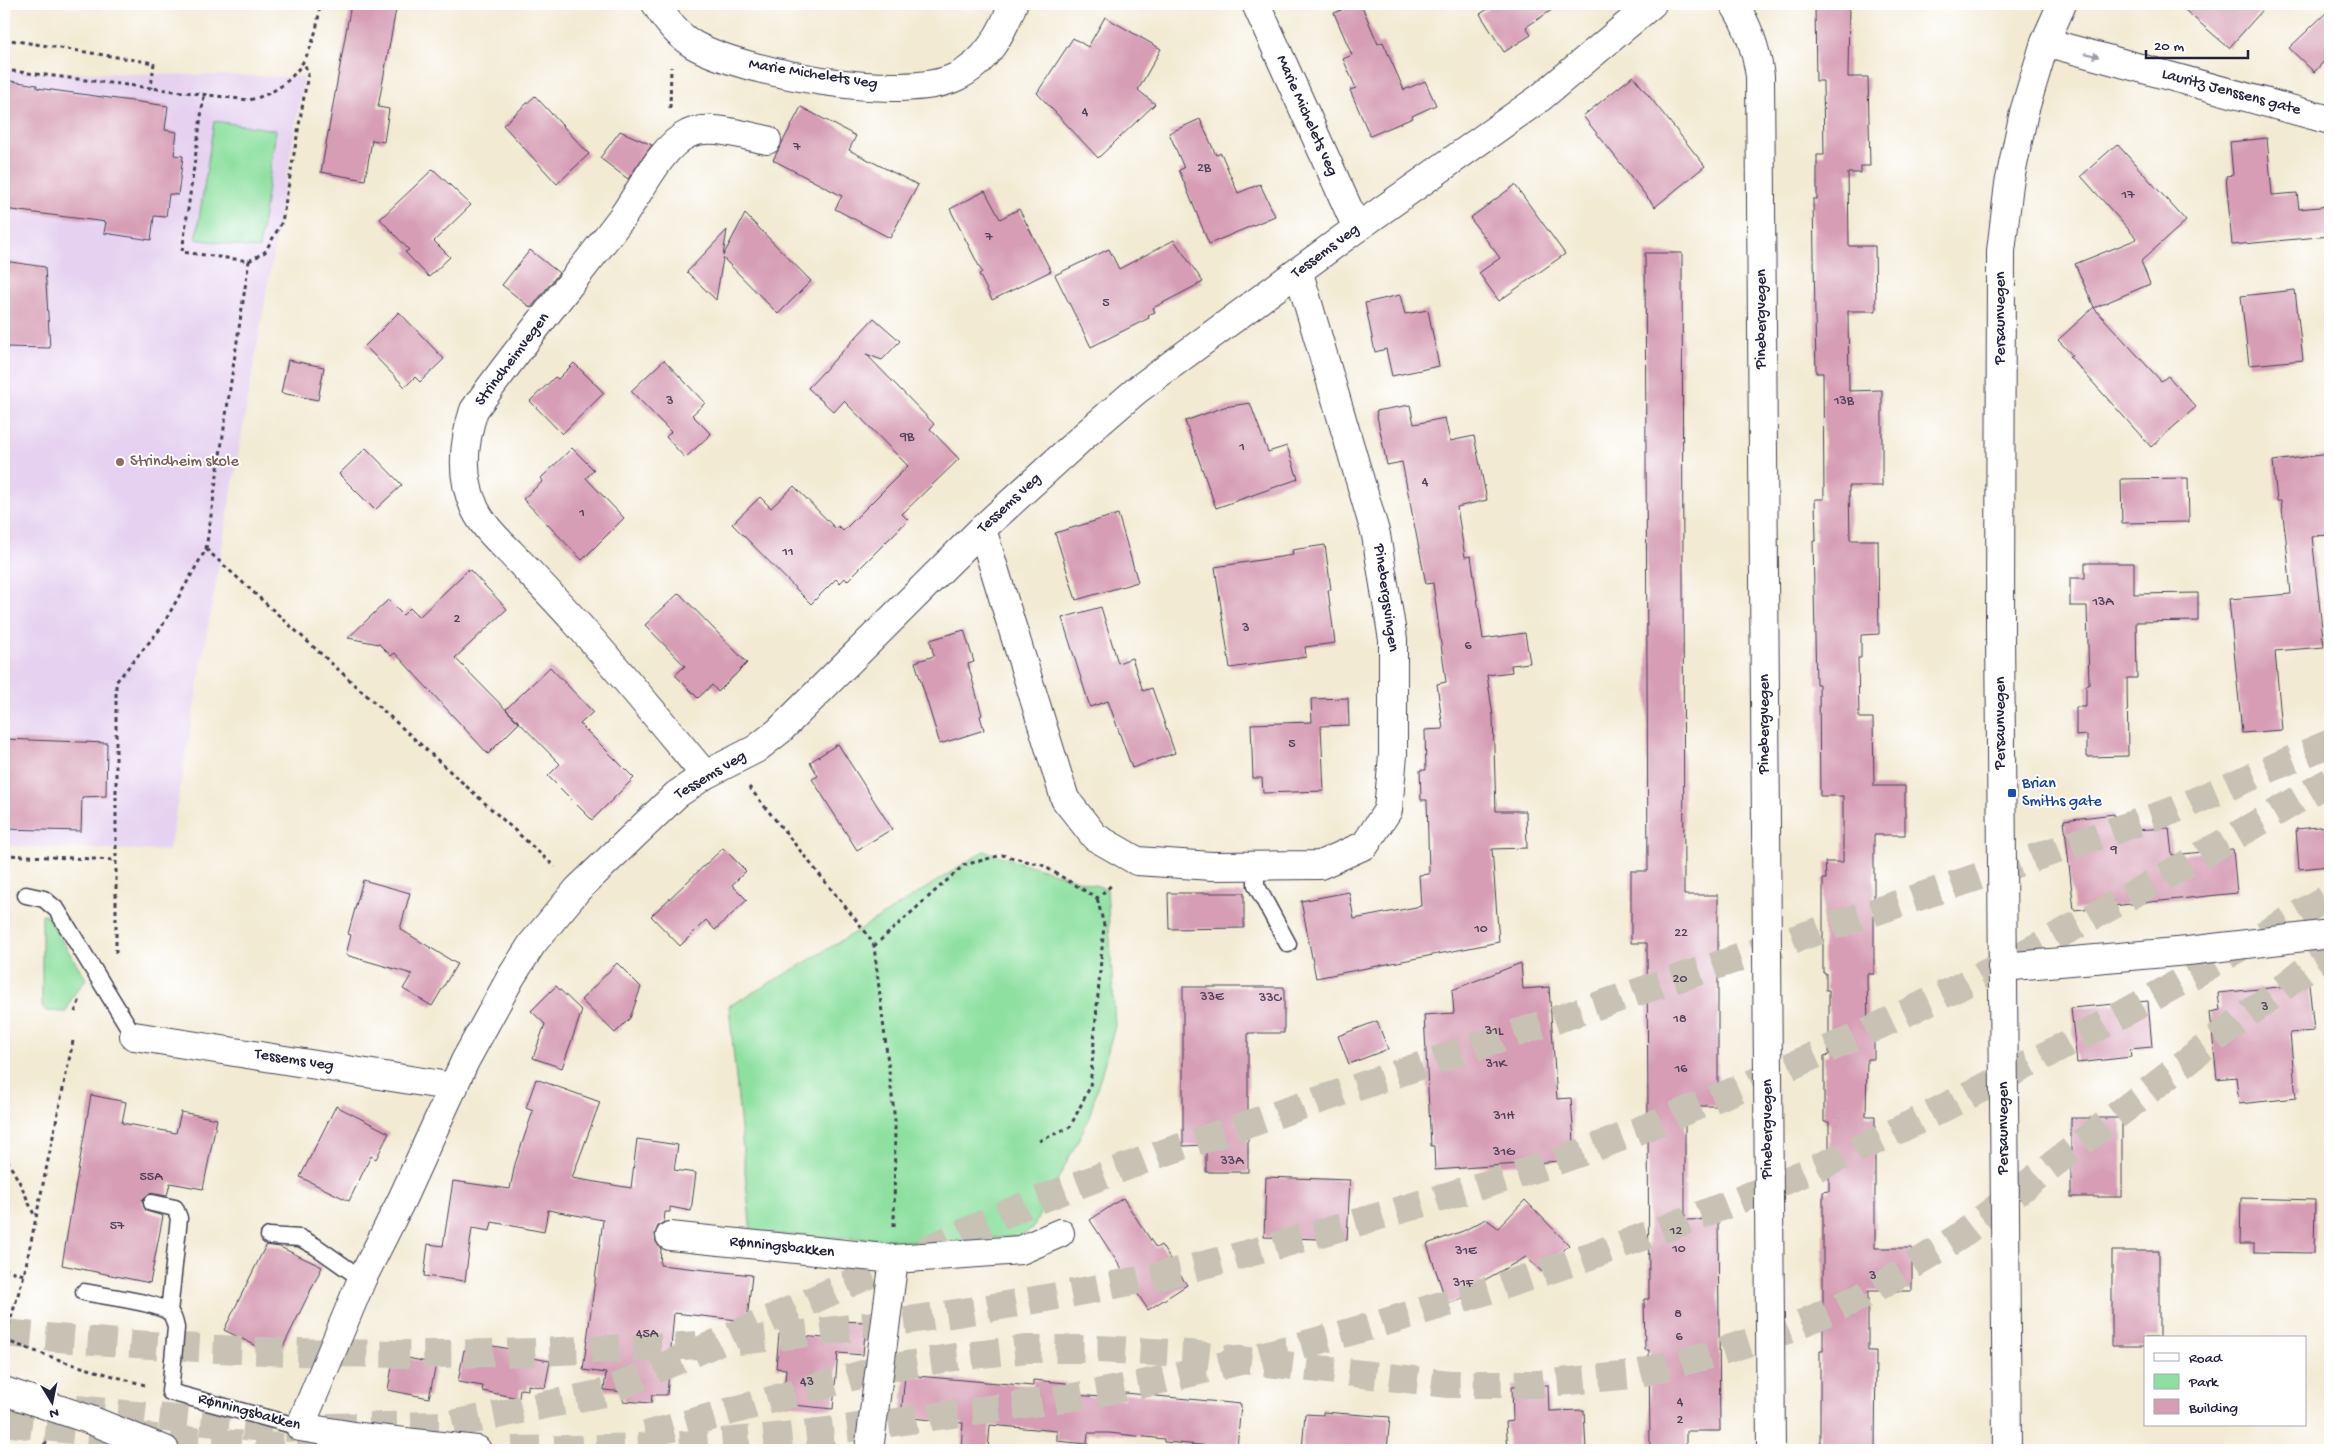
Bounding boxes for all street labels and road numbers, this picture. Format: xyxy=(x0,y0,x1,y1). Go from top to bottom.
street label: Marie Michelets veg xyxy=(1271,53,1341,179)
street label: Marie Michelets veg xyxy=(747,55,879,95)
street label: Lauritz Jenssens gate xyxy=(2159,65,2303,121)
street label: Tessems veg xyxy=(1288,220,1364,284)
street label: Pinebergvegen xyxy=(1753,269,1772,370)
street label: Persaunvegen xyxy=(1992,271,2011,365)
street label: Strindheimvegen xyxy=(472,309,555,410)
street label: Tessems veg xyxy=(974,470,1046,539)
street label: Pinebergsvingen xyxy=(1368,542,1402,653)
street label: Pinebergvegen xyxy=(1756,674,1775,775)
street label: Persaunvegen xyxy=(1992,676,2011,770)
street label: Tessems veg xyxy=(671,747,750,805)
street label: Tessems veg xyxy=(252,1045,335,1077)
street label: Pinebergvegen xyxy=(1759,1079,1778,1180)
street label: Persaunvegen xyxy=(1995,1081,2014,1175)
street label: Rønningsbakken xyxy=(729,1233,836,1263)
street label: Rønningsbakken xyxy=(196,1390,303,1436)

